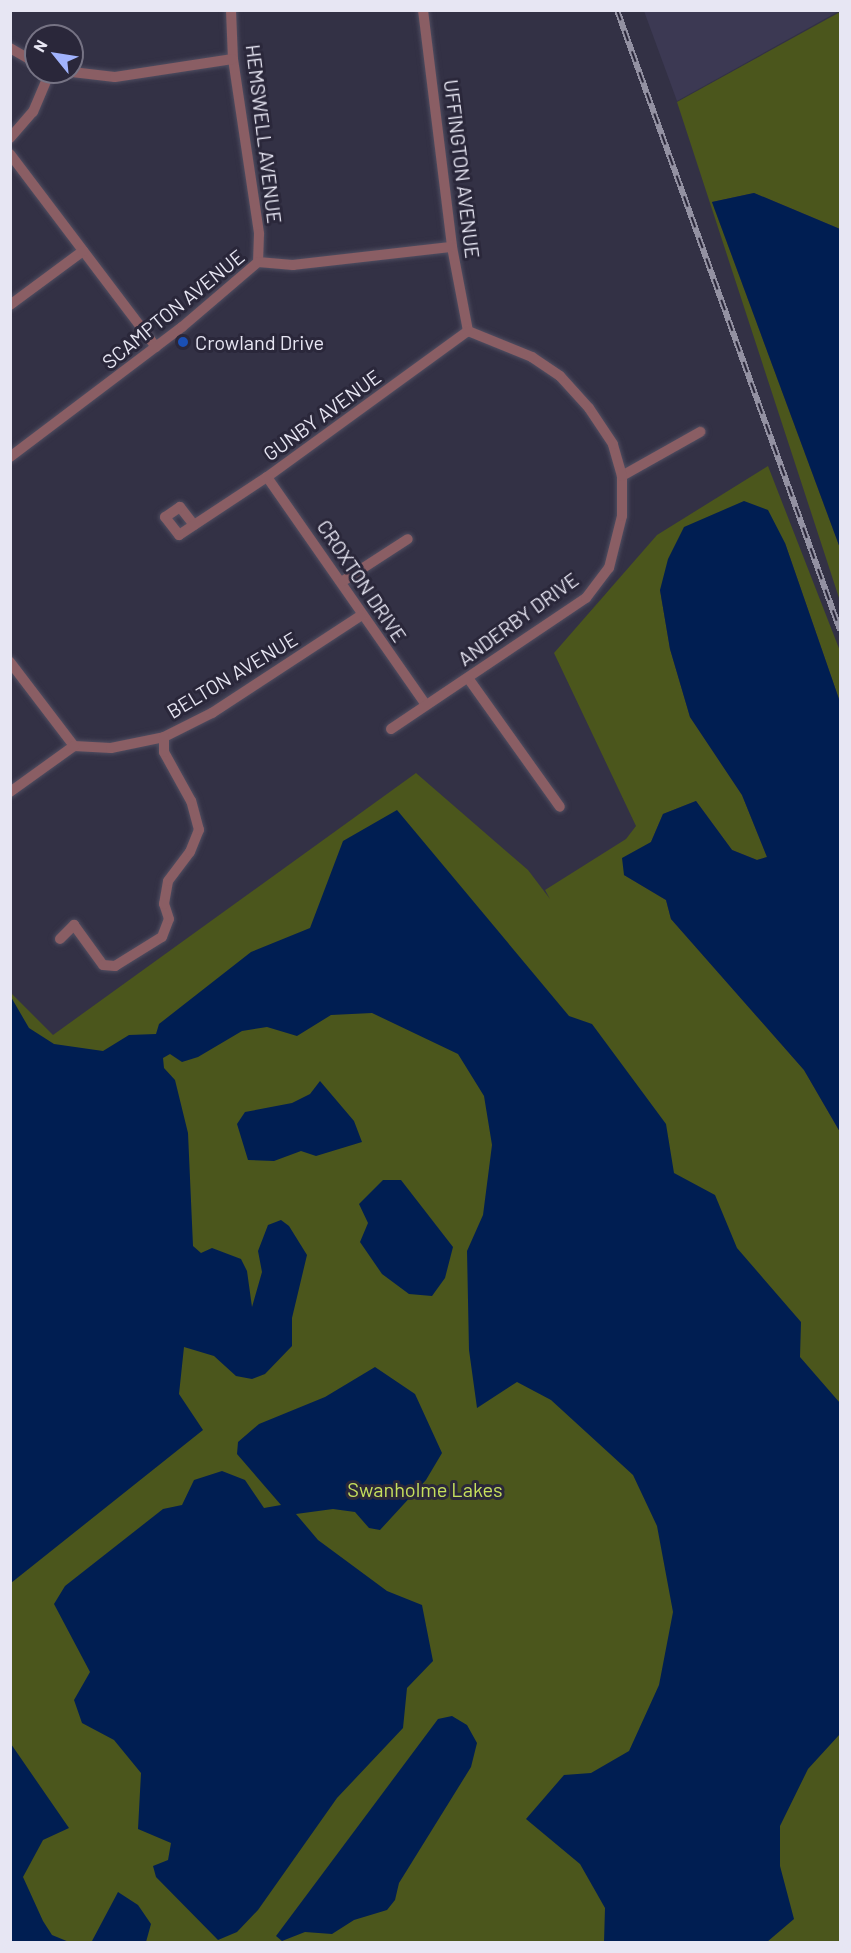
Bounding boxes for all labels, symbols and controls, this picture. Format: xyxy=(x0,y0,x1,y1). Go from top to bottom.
north arrow xyxy=(24,24,84,84)
text: N xyxy=(29,36,51,55)
street label: HEMSWELL AVENUE xyxy=(241,43,287,225)
street label: UFFINGTON AVENUE xyxy=(439,78,485,260)
street label: SCAMPTON AVENUE xyxy=(97,244,249,374)
place label: Crowland Drive xyxy=(195,330,324,354)
marker: Crowland Drive xyxy=(176,335,190,349)
street label: GUNBY AVENUE xyxy=(259,364,385,466)
street label: CROXTON DRIVE xyxy=(312,515,412,647)
street label: ANDERBY DRIVE xyxy=(453,567,583,671)
street label: BELTON AVENUE xyxy=(162,627,302,723)
park label: Swanholme Lakes xyxy=(347,1477,503,1501)

